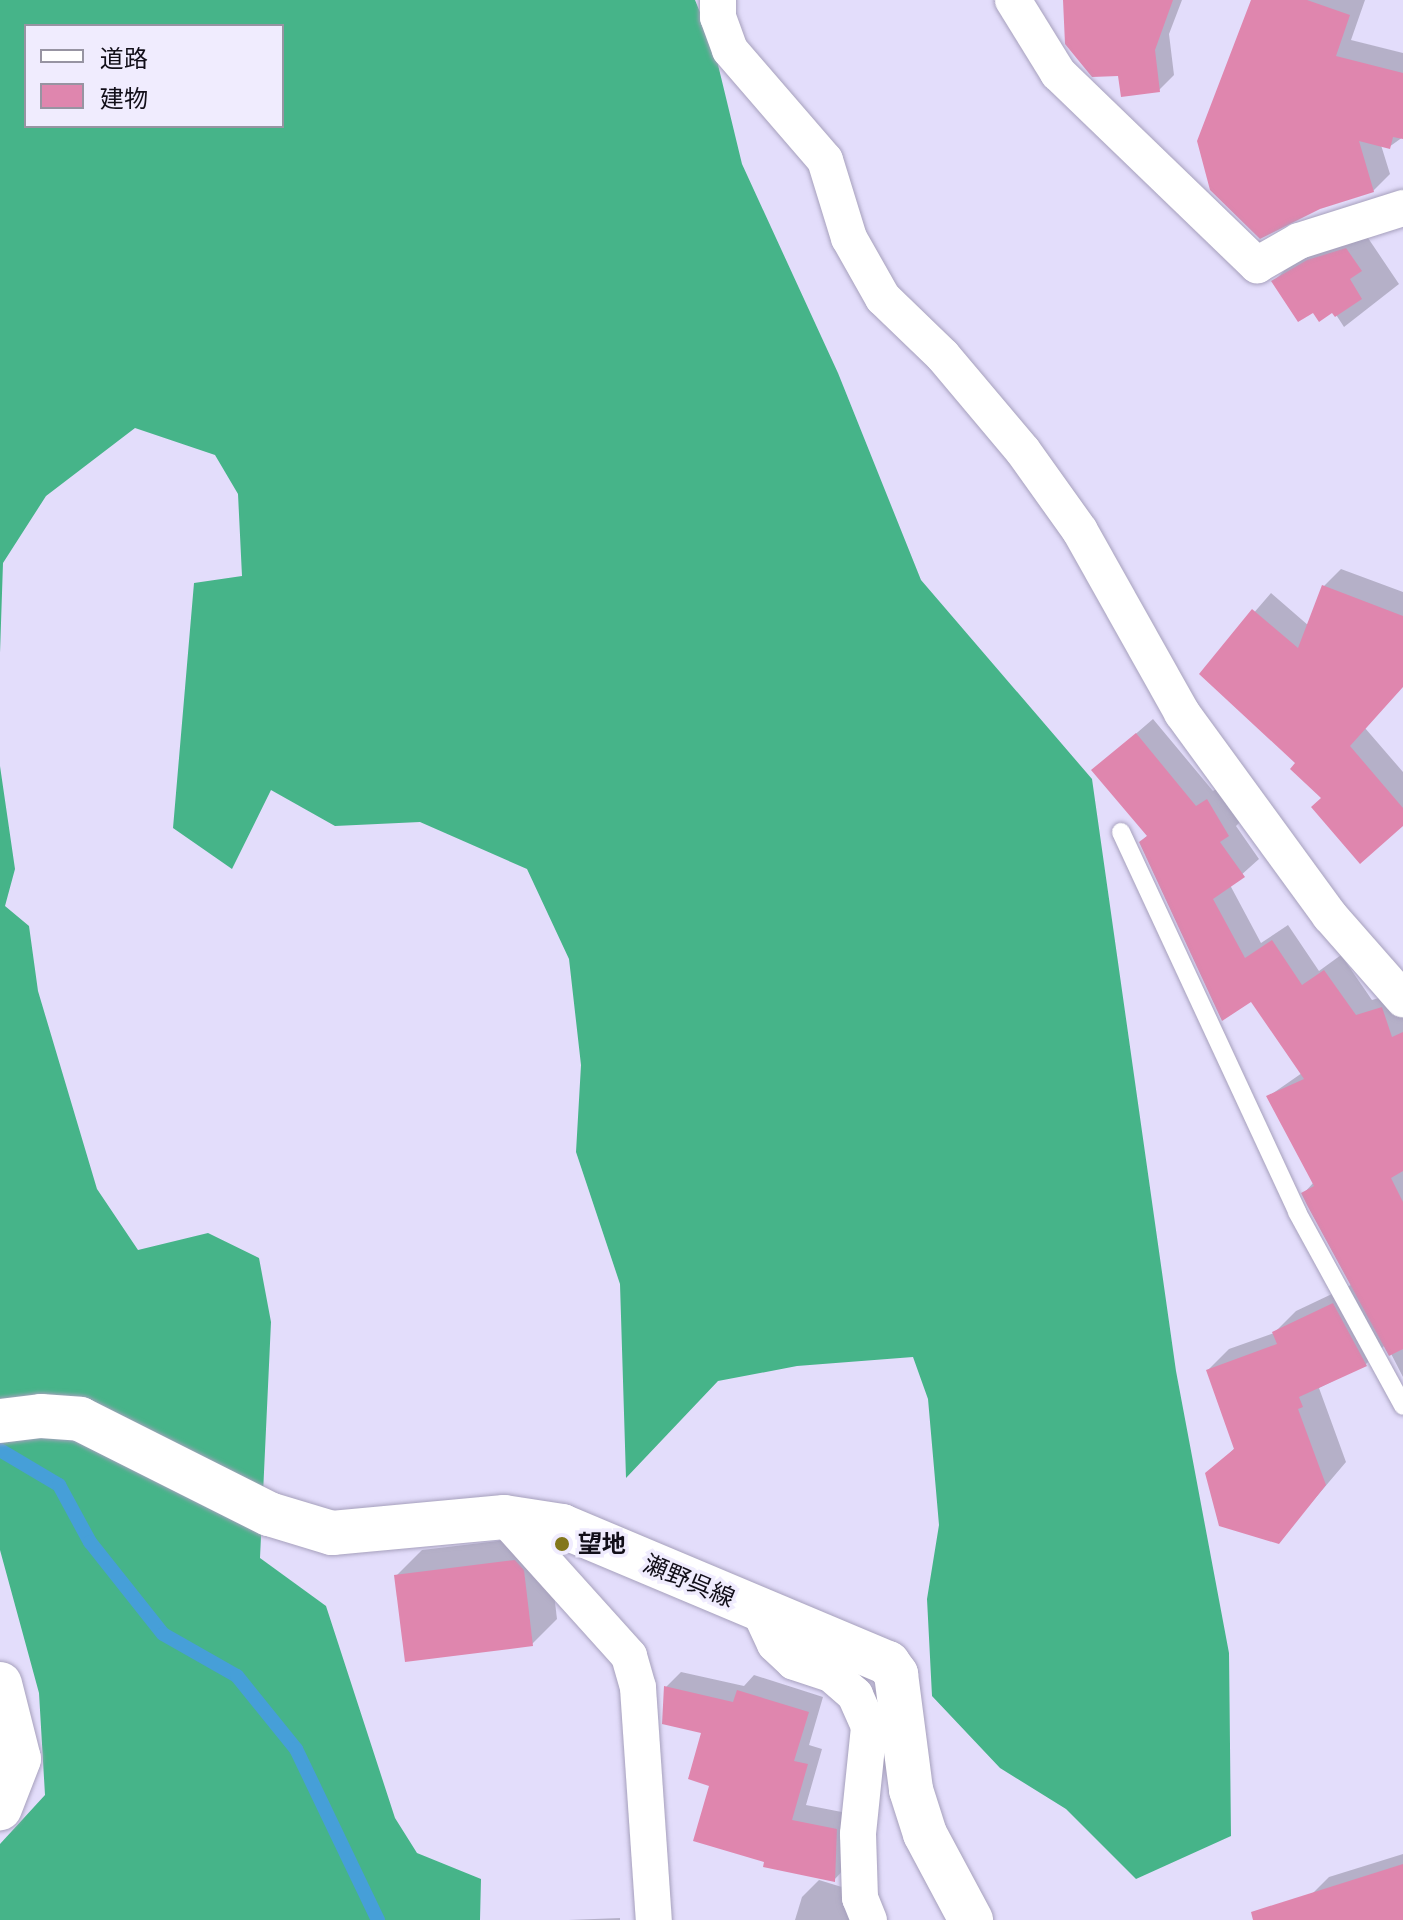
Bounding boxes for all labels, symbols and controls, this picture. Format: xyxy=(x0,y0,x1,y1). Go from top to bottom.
legend xyxy=(24,24,284,128)
text: 道路 xyxy=(100,44,148,73)
text: 建物 xyxy=(100,84,148,113)
place label: 望地 xyxy=(578,1530,626,1558)
marker: 望地 xyxy=(553,1535,571,1553)
street label: 瀬野呉線 xyxy=(639,1549,739,1613)

